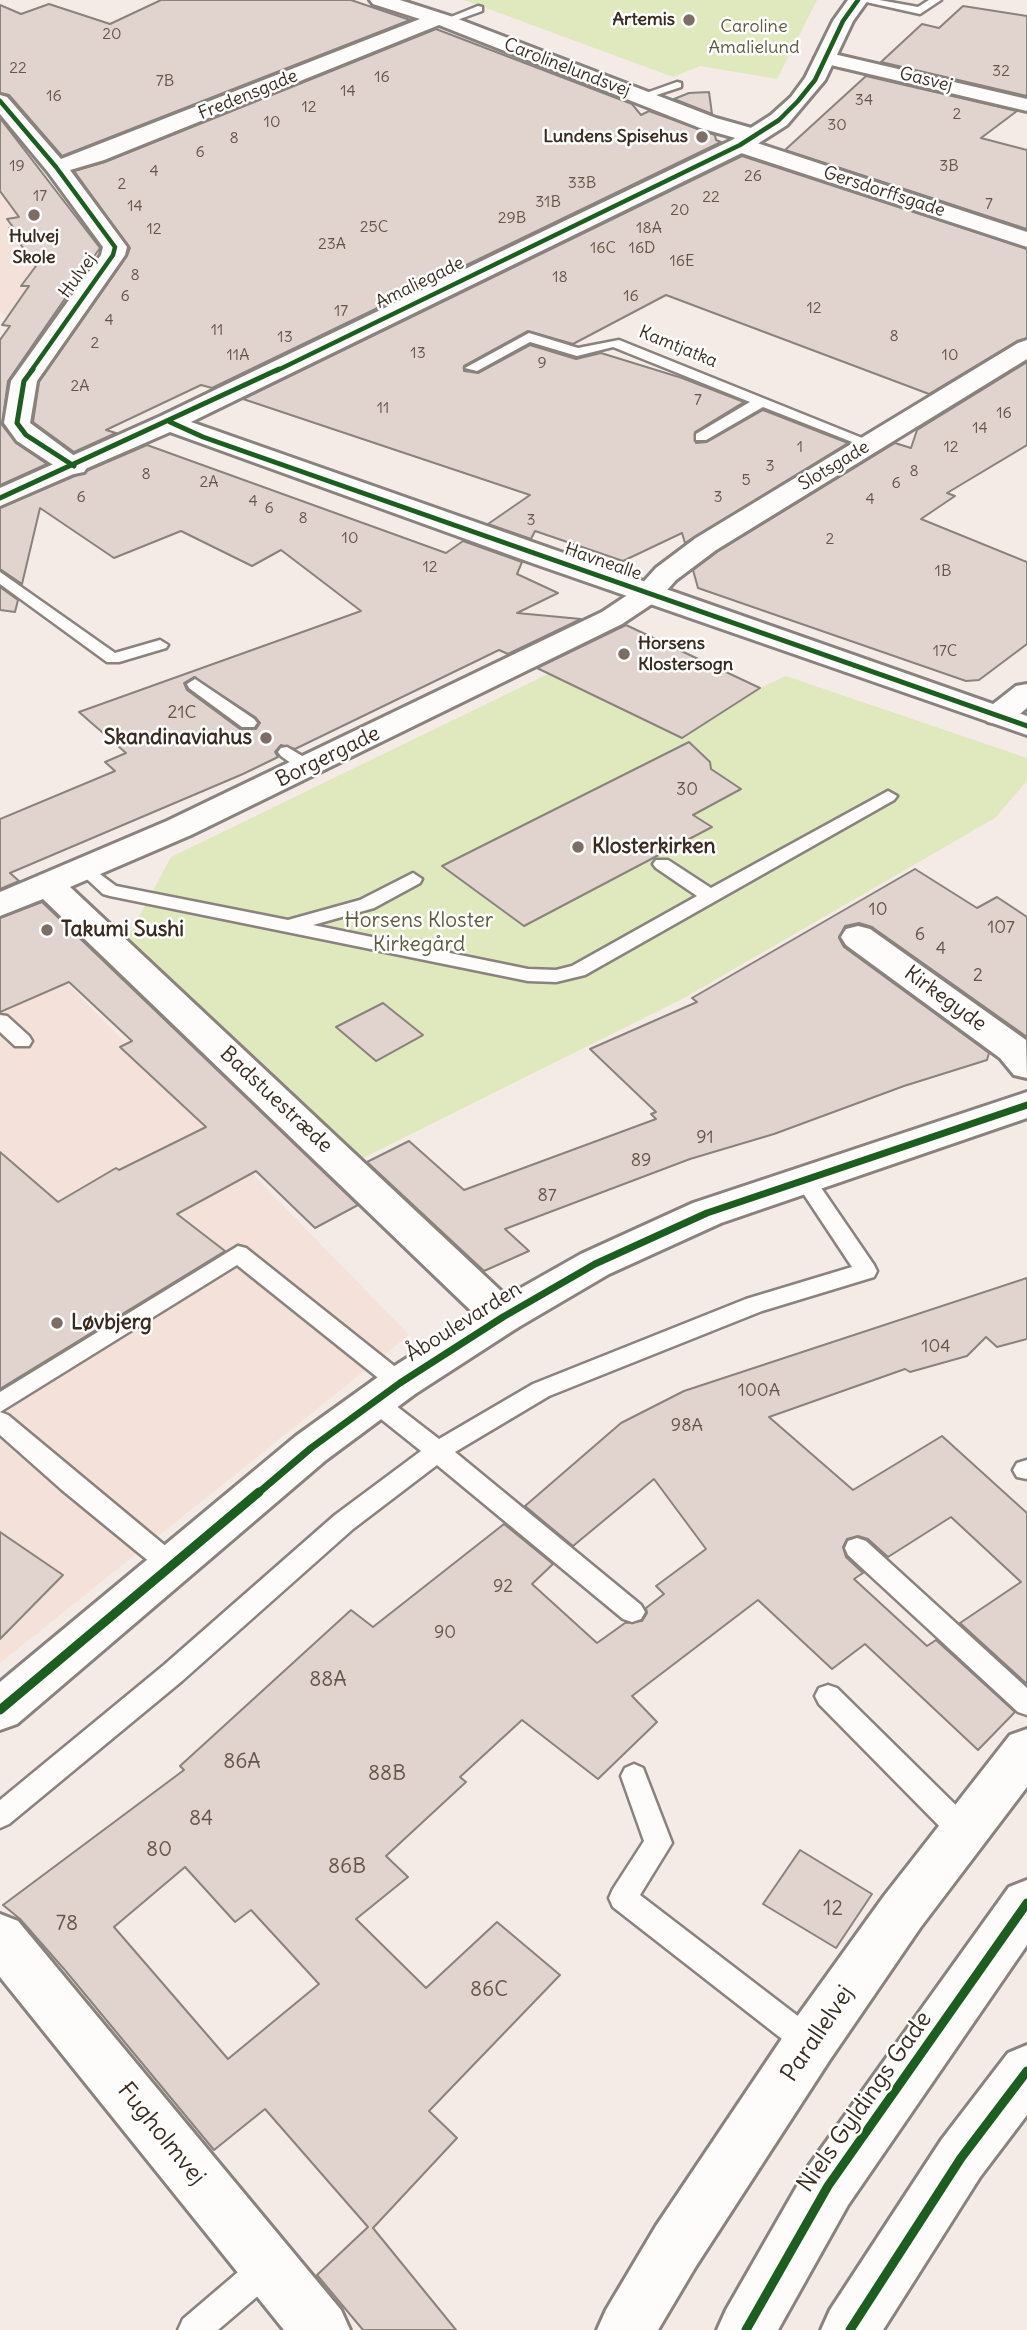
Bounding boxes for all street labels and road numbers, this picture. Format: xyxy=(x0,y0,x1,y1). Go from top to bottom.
street label: Carolinelundsvej xyxy=(501,34,633,102)
street label: Gasvej xyxy=(897,63,955,97)
street label: Fredensgade xyxy=(195,65,301,125)
street label: Gersdorffsgade xyxy=(820,162,948,222)
street label: Hulvej xyxy=(55,249,101,303)
street label: Amaliegade xyxy=(372,252,468,314)
street label: Kamtjatka xyxy=(636,322,720,372)
street label: Slotsgade xyxy=(795,436,873,496)
street label: Havnealle xyxy=(562,539,644,585)
street label: Borgergade xyxy=(272,721,384,793)
street label: Kirkegyde xyxy=(899,961,991,1037)
street label: Badstuestræde xyxy=(215,1042,337,1158)
street label: Åboulevarden xyxy=(402,1277,526,1367)
street label: Parallelvej xyxy=(775,1980,861,2088)
street label: Niels Gyldings Gade xyxy=(792,2006,938,2198)
street label: Fugholmvej xyxy=(111,2077,211,2191)

